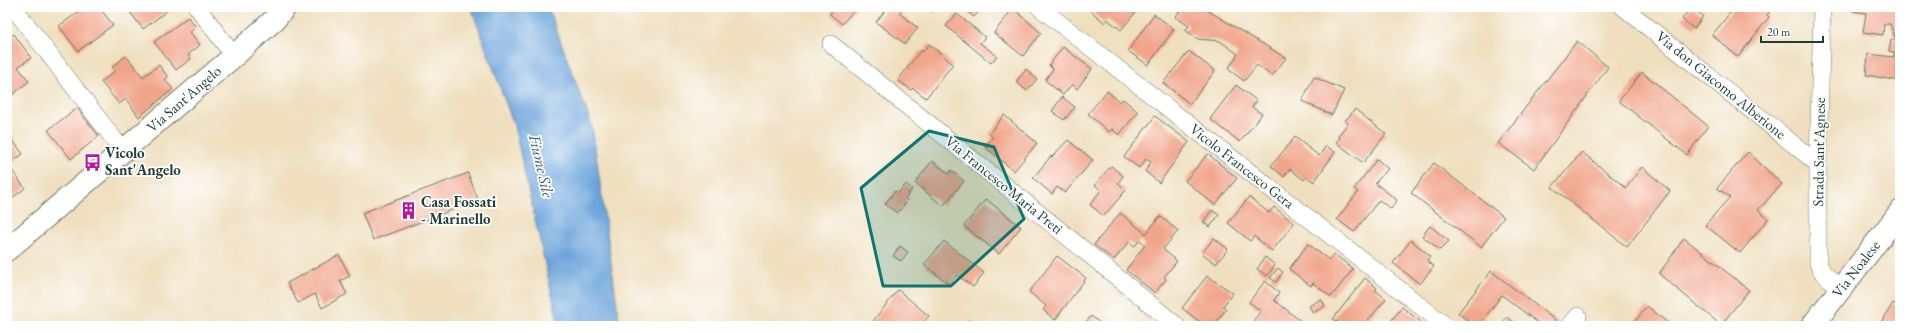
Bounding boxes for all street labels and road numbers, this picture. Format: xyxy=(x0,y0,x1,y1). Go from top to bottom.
street label: Via don Giacomo Alberione xyxy=(1652,26,1790,143)
street label: Via Sant'Angelo xyxy=(142,61,225,136)
street label: Strada Sant'Agnese xyxy=(1808,97,1829,207)
street label: Vicolo Francesco Gera xyxy=(1186,119,1298,212)
street label: Via Francesco Maria Preti xyxy=(942,131,1067,238)
street label: Via Noalese xyxy=(1827,236,1884,301)

